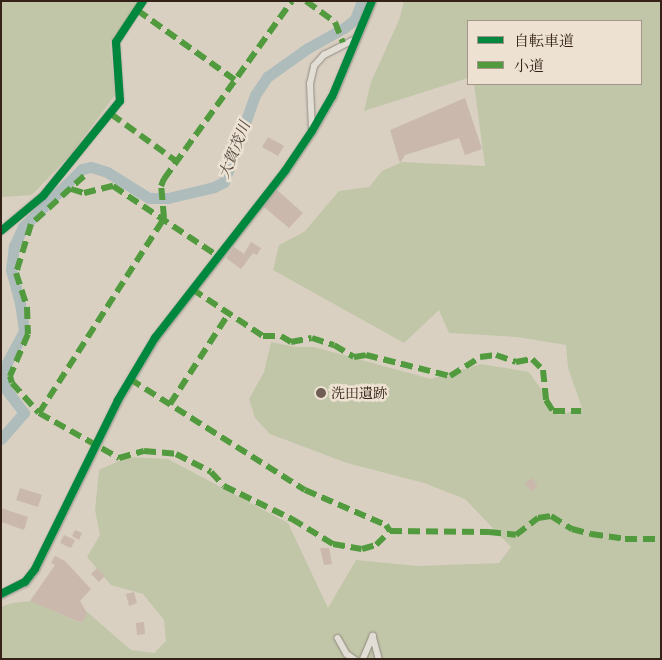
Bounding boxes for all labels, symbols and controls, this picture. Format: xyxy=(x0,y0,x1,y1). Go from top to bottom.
legend xyxy=(467,20,642,85)
text: 自転車道 xyxy=(514,31,574,50)
text: 小道 xyxy=(514,56,544,75)
water label: 大賀茂川 xyxy=(214,119,254,181)
place label: 洗田遺跡 xyxy=(331,385,387,401)
marker: 洗田遺跡 xyxy=(315,387,327,399)

